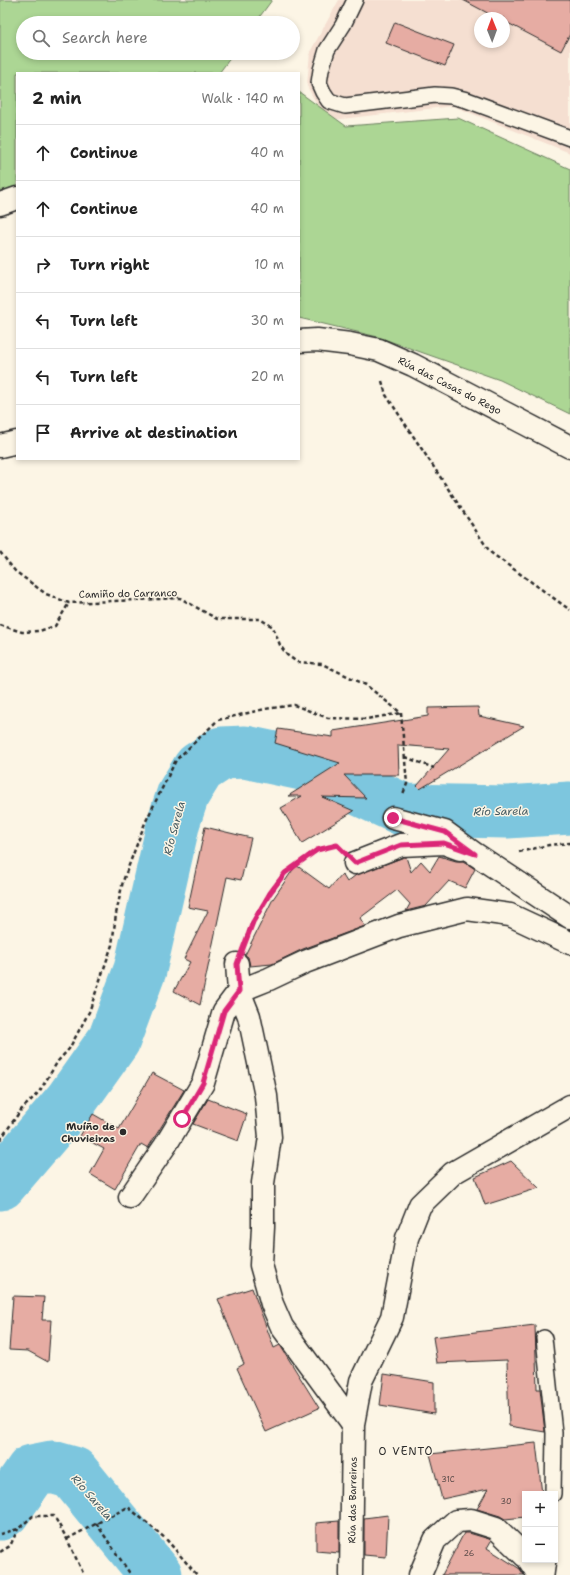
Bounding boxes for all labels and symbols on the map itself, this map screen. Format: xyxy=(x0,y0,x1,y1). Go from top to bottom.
north arrow xyxy=(474,12,510,48)
street label: Rúa das Casas do Rego xyxy=(396,354,504,417)
street label: Camiño do Carranco xyxy=(79,586,177,601)
water label: Río Sarela xyxy=(160,799,189,857)
water label: Río Sarela xyxy=(473,804,529,819)
route end xyxy=(384,809,402,827)
route start xyxy=(173,1110,191,1128)
place label: Muíño de Chuvieiras xyxy=(61,1120,115,1145)
marker: Muíño de Chuvieiras xyxy=(118,1127,128,1137)
district label: O VENTO xyxy=(379,1444,433,1459)
street label: Rúa das Barreiras xyxy=(345,1456,360,1543)
water label: Río Sarela xyxy=(68,1472,116,1523)
house number: 31C xyxy=(441,1474,455,1485)
house number: 30 xyxy=(500,1496,512,1507)
house number: 26 xyxy=(464,1548,475,1559)

